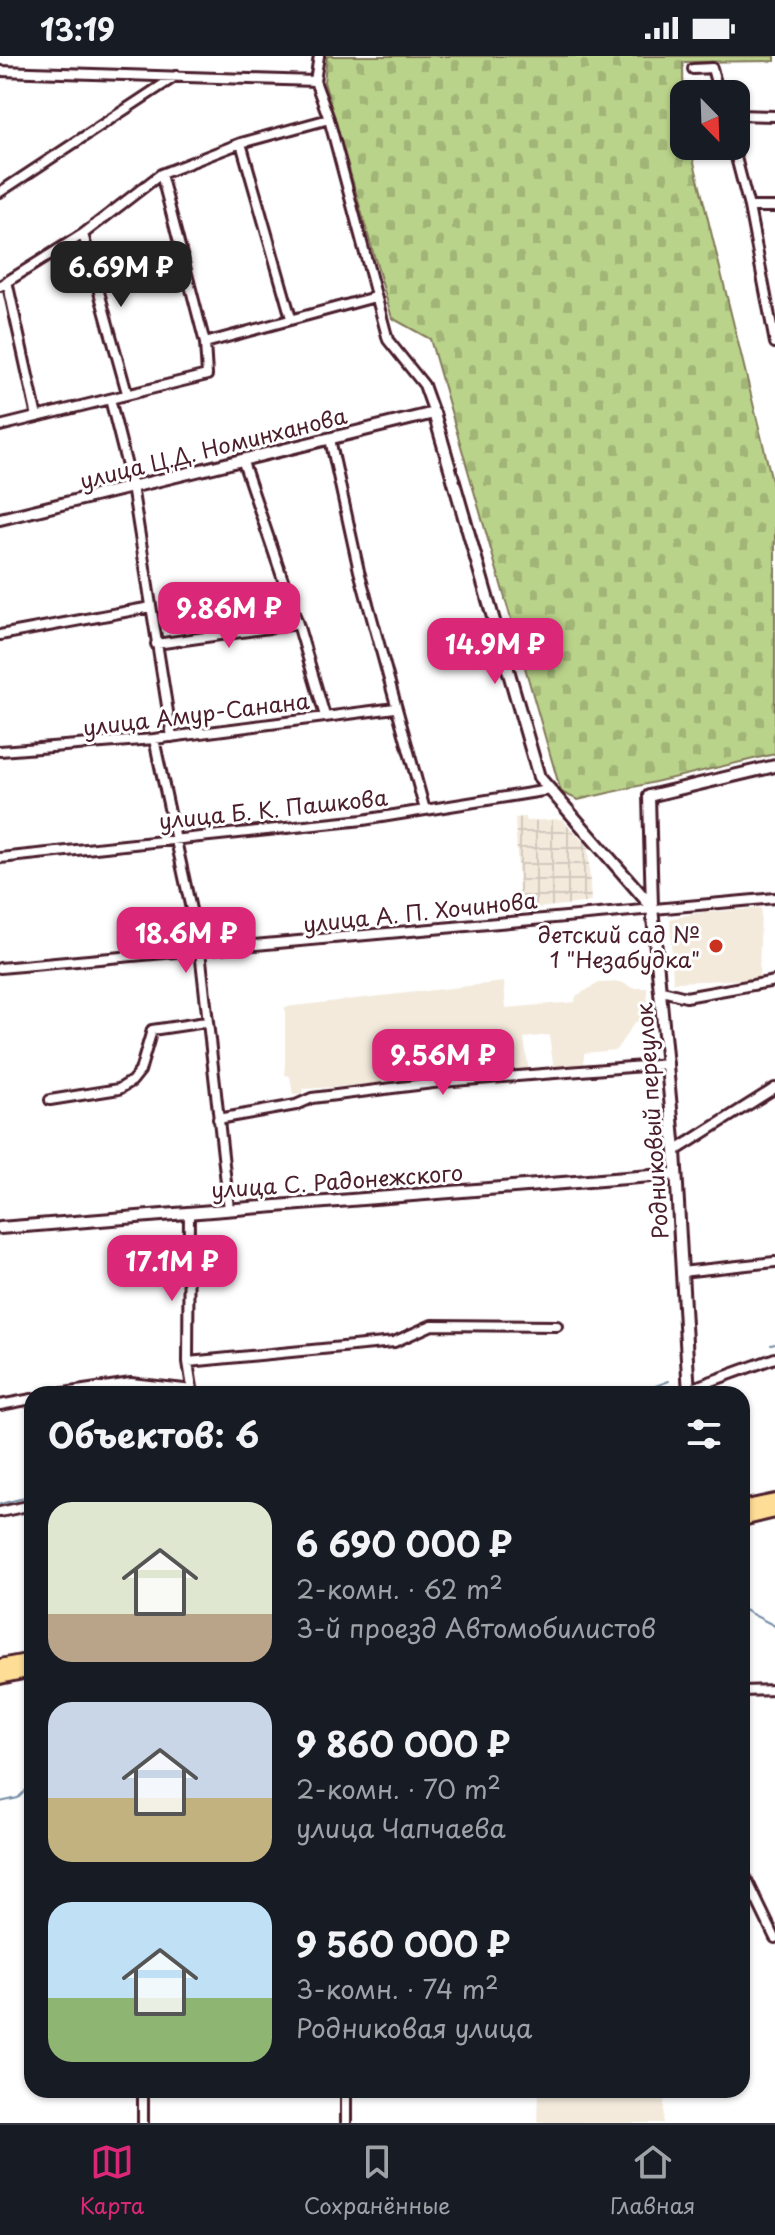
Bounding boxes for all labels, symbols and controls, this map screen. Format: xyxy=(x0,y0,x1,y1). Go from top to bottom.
text: 13:19 xyxy=(40,6,115,51)
north arrow xyxy=(670,80,750,160)
map controls xyxy=(670,80,750,160)
pin: 6.69M ₽ xyxy=(47,241,195,309)
text: 6.69M ₽ xyxy=(69,247,173,286)
street label: улица Ц.Д. Номинханова xyxy=(76,398,350,496)
pin: 9.86M ₽ xyxy=(155,582,303,650)
text: 9.86M ₽ xyxy=(176,588,282,627)
pin: 14.9M ₽ xyxy=(421,618,569,686)
text: 14.9M ₽ xyxy=(445,624,545,663)
street label: улица Амур-Санана xyxy=(81,683,311,743)
street label: улица Б. К. Пашкова xyxy=(157,780,389,836)
street label: улица А. П. Хочинова xyxy=(301,882,539,940)
pin: 18.6M ₽ xyxy=(112,907,260,975)
text: 18.6M ₽ xyxy=(135,913,237,952)
place label: детский сад № 1 "Незабудка" xyxy=(538,917,700,975)
marker: детский сад № 1 "Незабудка" xyxy=(707,937,725,955)
street label: Родниковый переулок xyxy=(626,1001,676,1240)
pin: 9.56M ₽ xyxy=(369,1029,517,1097)
text: 9.56M ₽ xyxy=(390,1035,496,1074)
street label: улица С. Радонежского xyxy=(210,1155,464,1205)
pin: 17.1M ₽ xyxy=(98,1235,246,1303)
text: 17.1M ₽ xyxy=(125,1241,219,1280)
text: Объектов: 6 xyxy=(48,1408,259,1460)
icon: filters xyxy=(682,1412,726,1456)
text: 6 690 000 ₽ xyxy=(296,1517,512,1569)
icon: home xyxy=(112,1534,208,1630)
text: 2-комн. · 62 m² xyxy=(296,1569,503,1608)
text: 3-й проезд Автомобилистов xyxy=(296,1608,656,1647)
text: 9 860 000 ₽ xyxy=(296,1717,510,1769)
icon: home xyxy=(112,1734,208,1830)
text: 2-комн. · 70 m² xyxy=(296,1769,501,1808)
text: улица Чапчаева xyxy=(296,1808,506,1847)
text: 9 560 000 ₽ xyxy=(296,1917,510,1969)
icon: home xyxy=(112,1934,208,2030)
text: 3-комн. · 74 m² xyxy=(296,1969,499,2008)
text: Родниковая улица xyxy=(296,2008,532,2047)
tab: Карта xyxy=(80,2140,144,2221)
tab: Сохранённые xyxy=(304,2140,451,2221)
tab: Главная xyxy=(610,2140,695,2221)

